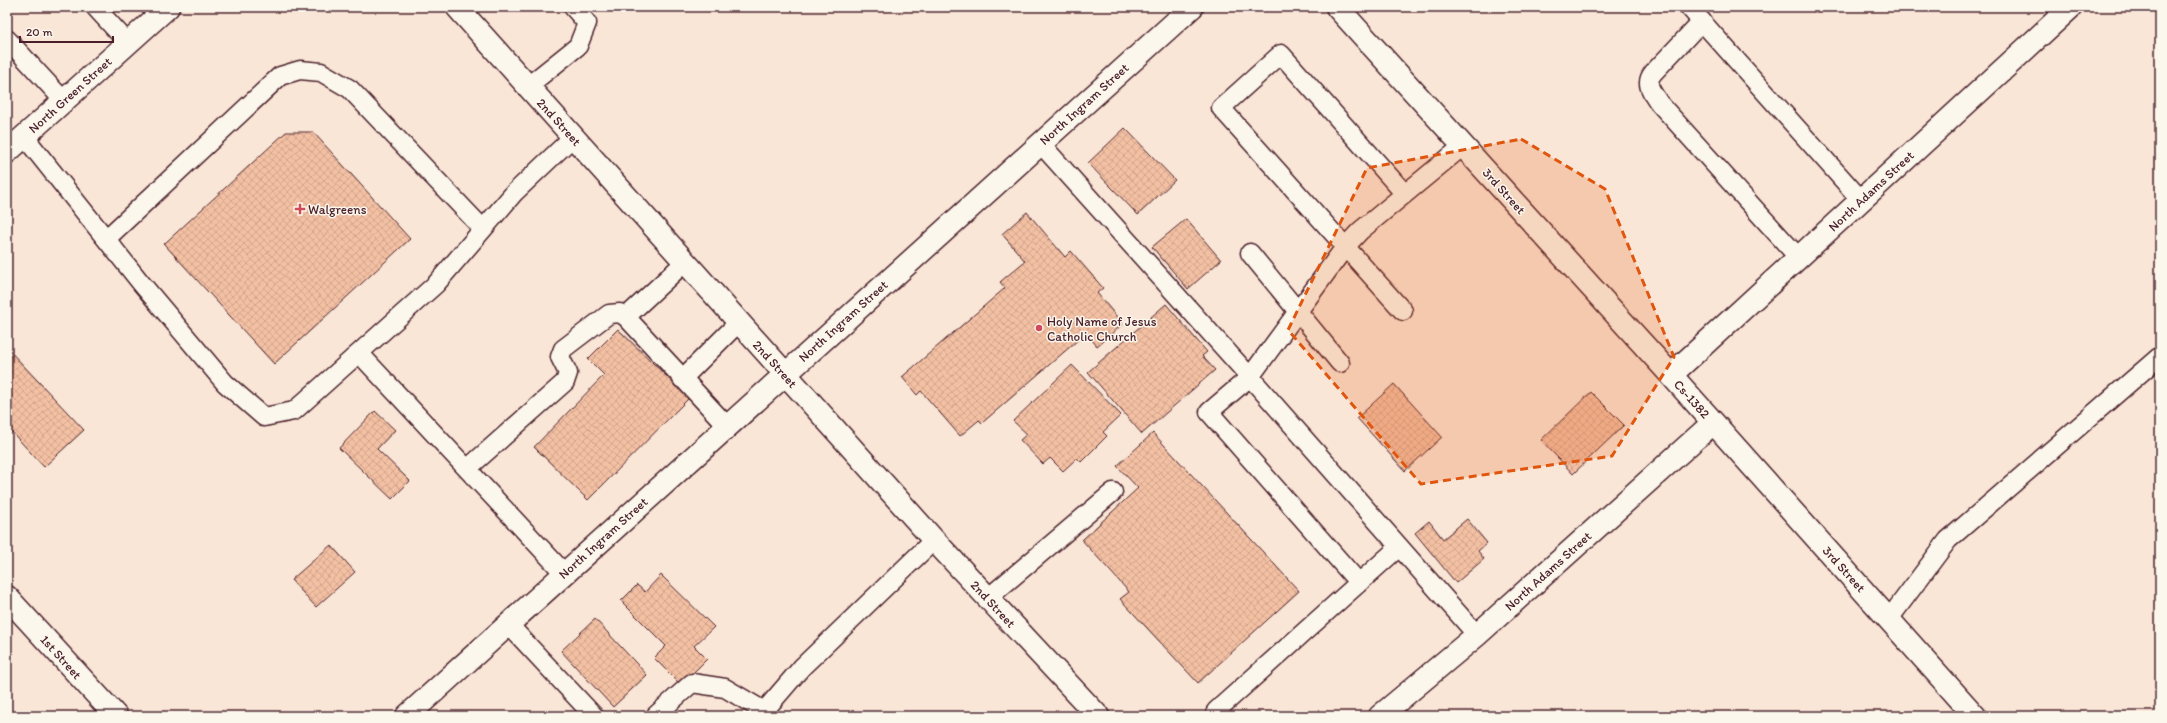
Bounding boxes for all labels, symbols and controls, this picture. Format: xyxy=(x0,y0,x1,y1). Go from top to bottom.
scale bar xyxy=(20,18,113,44)
text: 20 m xyxy=(26,25,53,39)
street label: North Green Street xyxy=(25,54,115,136)
street label: North Ingram Street xyxy=(1036,60,1132,148)
street label: 2nd Street xyxy=(534,95,584,149)
street label: North Adams Street xyxy=(1825,148,1917,234)
street label: 3rd Street xyxy=(1479,165,1529,217)
place label: Walgreens xyxy=(308,202,367,217)
marker: Walgreens xyxy=(295,204,305,214)
street label: North Ingram Street xyxy=(795,277,891,365)
place label: Holy Name of Jesus Catholic Church xyxy=(1047,314,1157,344)
marker: Holy Name of Jesus Catholic Church xyxy=(1034,323,1044,333)
street label: 2nd Street xyxy=(750,337,800,391)
street label: Cs-1382 xyxy=(1671,377,1713,421)
street label: North Ingram Street xyxy=(555,494,651,582)
street label: North Adams Street xyxy=(1502,528,1594,614)
street label: 3rd Street xyxy=(1819,543,1869,595)
street label: 2nd Street xyxy=(968,577,1019,631)
street label: 1st Street xyxy=(37,632,85,682)

